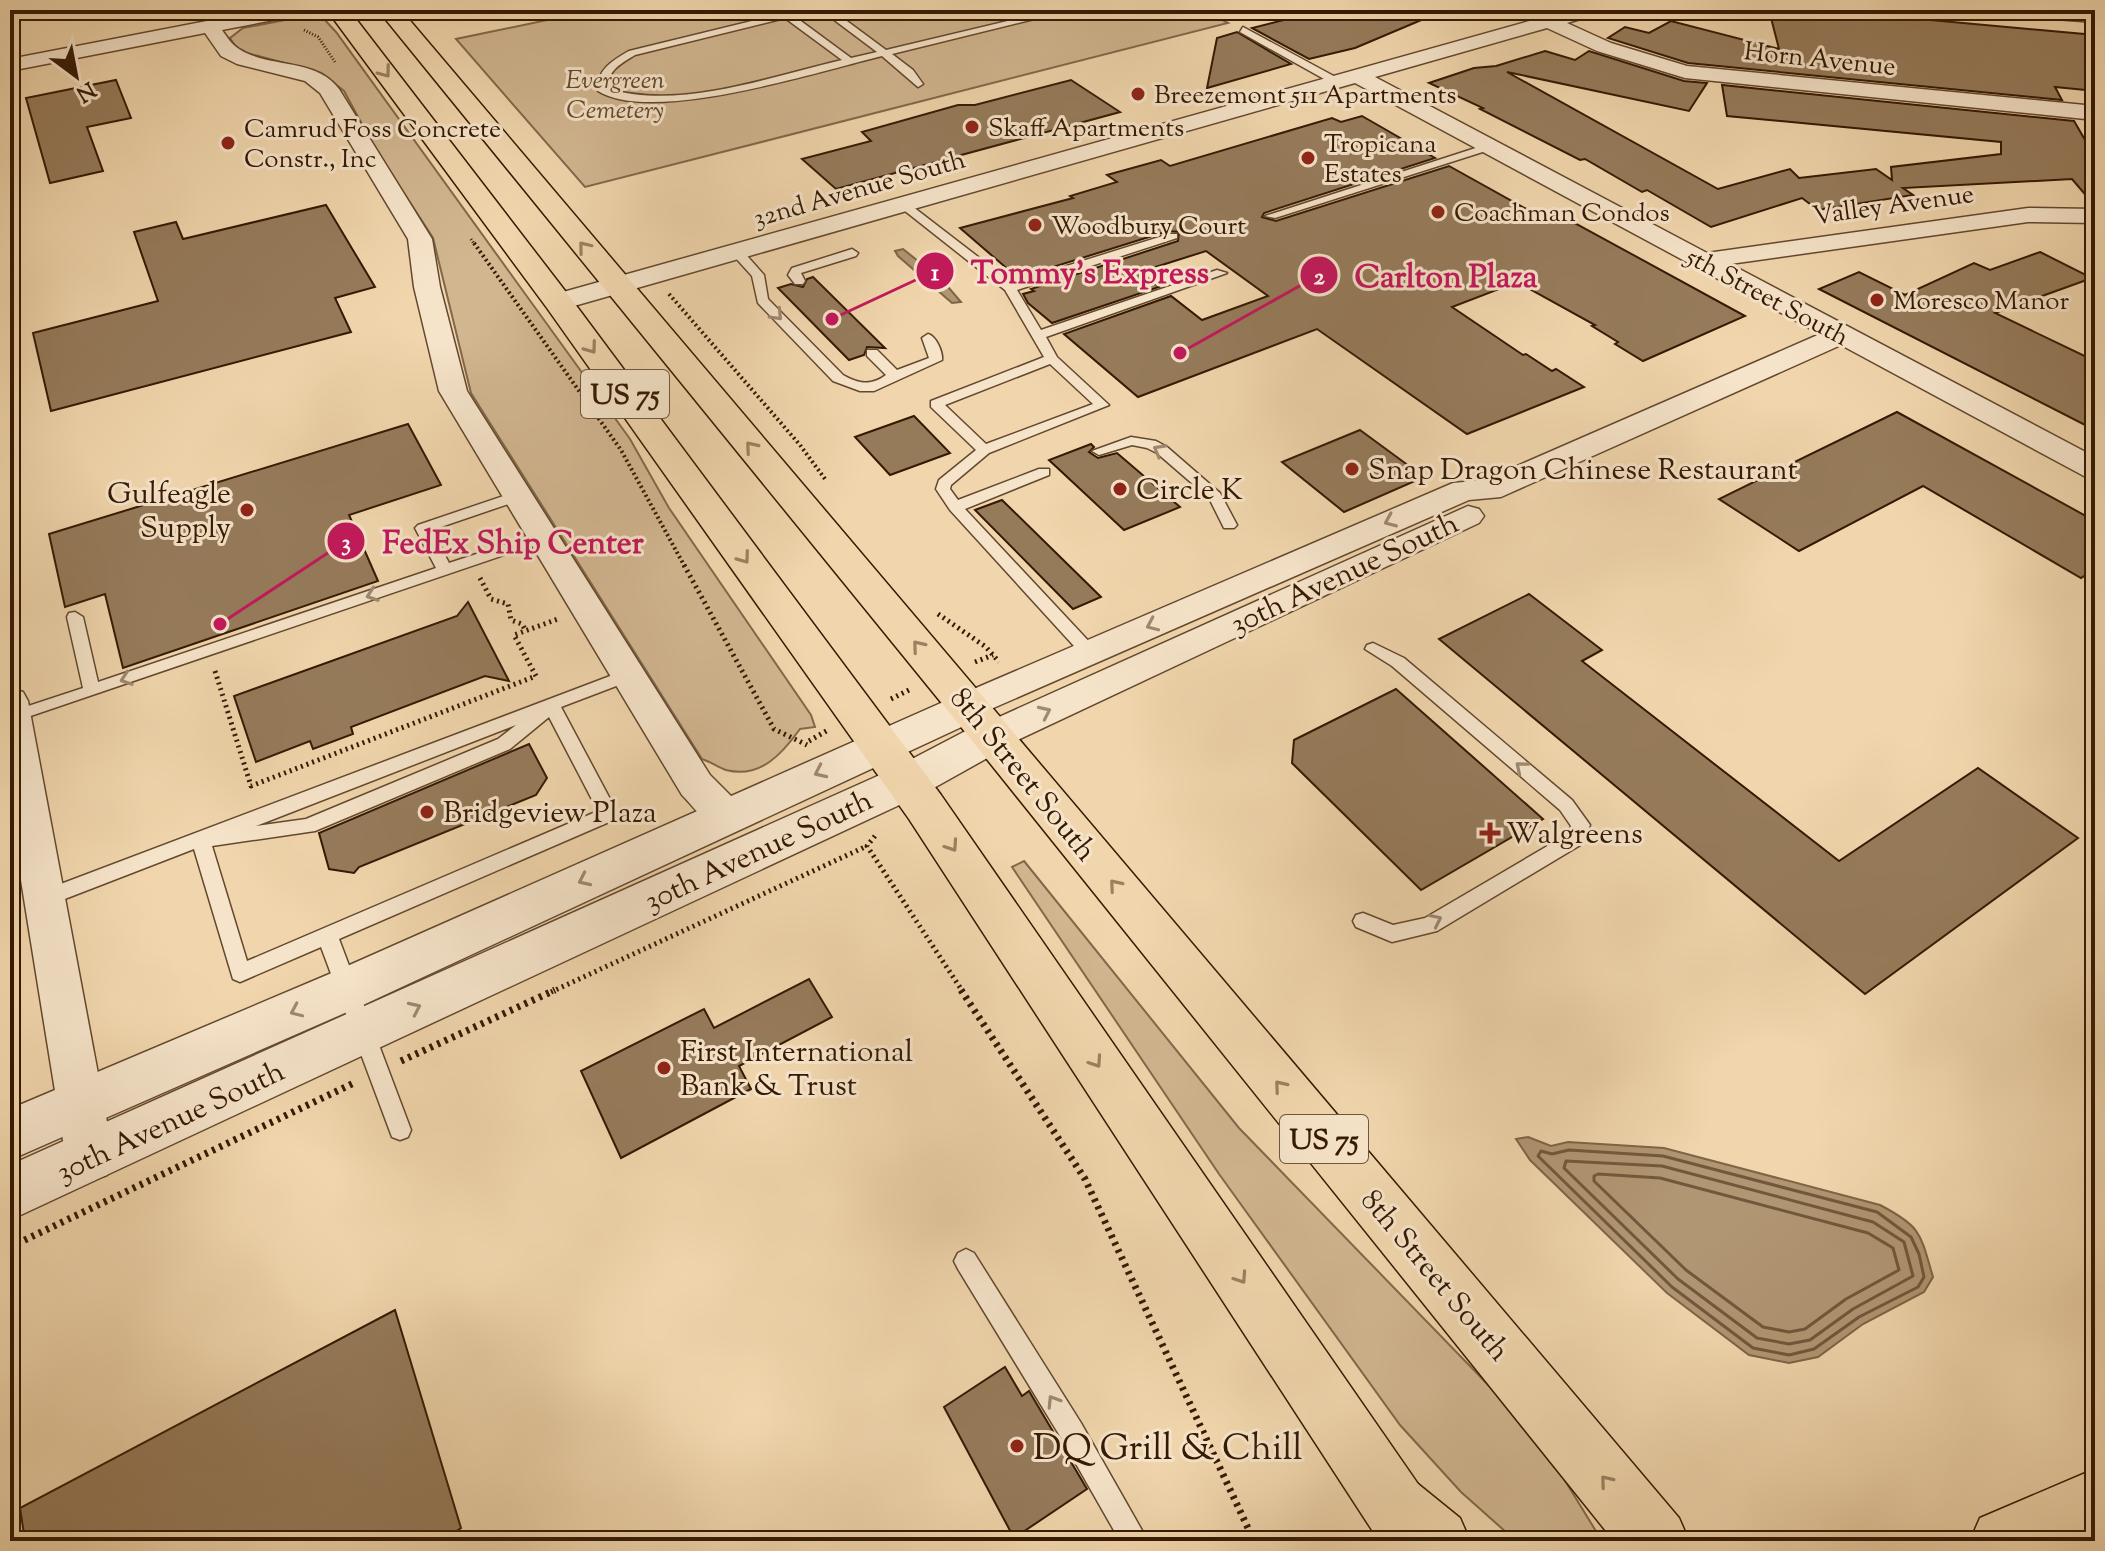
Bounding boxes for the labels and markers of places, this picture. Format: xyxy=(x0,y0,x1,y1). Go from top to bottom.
place label: Breezemont 511 Apartments xyxy=(1154,78,1457,115)
marker: Breezemont 511 Apartments xyxy=(1129,85,1147,103)
place label: Skaff Apartments xyxy=(988,111,1184,148)
place label: Camrud Foss Concrete Constr., Inc xyxy=(244,112,501,179)
marker: Skaff Apartments xyxy=(963,118,981,136)
place label: Tropicana Estates xyxy=(1324,127,1436,194)
marker: Camrud Foss Concrete Constr., Inc xyxy=(219,134,237,152)
marker: Tropicana Estates xyxy=(1299,149,1317,167)
place label: Coachman Condos xyxy=(1454,196,1670,233)
marker: Coachman Condos xyxy=(1429,203,1447,221)
place label: Woodbury Court xyxy=(1051,209,1246,246)
marker: Woodbury Court xyxy=(1026,216,1044,234)
callout: Tommy's Express xyxy=(915,243,1225,299)
callout: Carlton Plaza xyxy=(1299,247,1554,303)
place label: Moresco Manor xyxy=(1893,284,2070,321)
marker: Moresco Manor xyxy=(1868,291,1886,309)
place label: Snap Dragon Chinese Restaurant xyxy=(1368,450,1798,493)
marker: Snap Dragon Chinese Restaurant xyxy=(1343,460,1361,478)
place label: Circle K xyxy=(1136,470,1243,513)
place label: Gulfeagle Supply xyxy=(107,474,231,551)
marker: Circle K xyxy=(1111,480,1129,498)
marker: Gulfeagle Supply xyxy=(238,501,256,519)
callout: FedEx Ship Center xyxy=(326,513,660,569)
place label: Bridgeview Plaza xyxy=(443,793,657,836)
marker: Bridgeview Plaza xyxy=(418,803,436,821)
place label: Walgreens xyxy=(1506,814,1643,857)
marker: Walgreens xyxy=(1481,824,1499,842)
place label: First International Bank & Trust xyxy=(680,1032,913,1109)
marker: First International Bank & Trust xyxy=(655,1059,673,1077)
place label: DQ Grill & Chill xyxy=(1033,1424,1303,1476)
marker: DQ Grill & Chill xyxy=(1008,1437,1026,1455)

